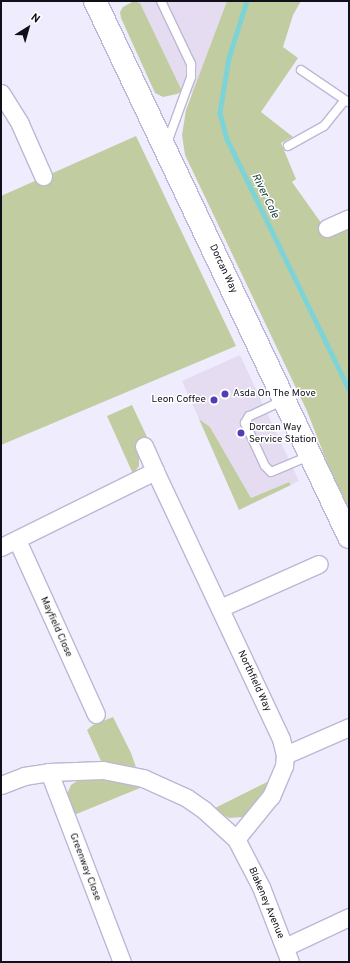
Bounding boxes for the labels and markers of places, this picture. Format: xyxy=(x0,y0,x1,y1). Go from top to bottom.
place label: Asda On The Move xyxy=(233,388,316,400)
marker: Asda On The Move xyxy=(220,389,230,399)
place label: Leon Coffee xyxy=(152,394,206,406)
marker: Leon Coffee xyxy=(209,395,219,405)
place label: Dorcan Way Service Station xyxy=(249,421,317,444)
marker: Dorcan Way Service Station xyxy=(236,428,246,438)

